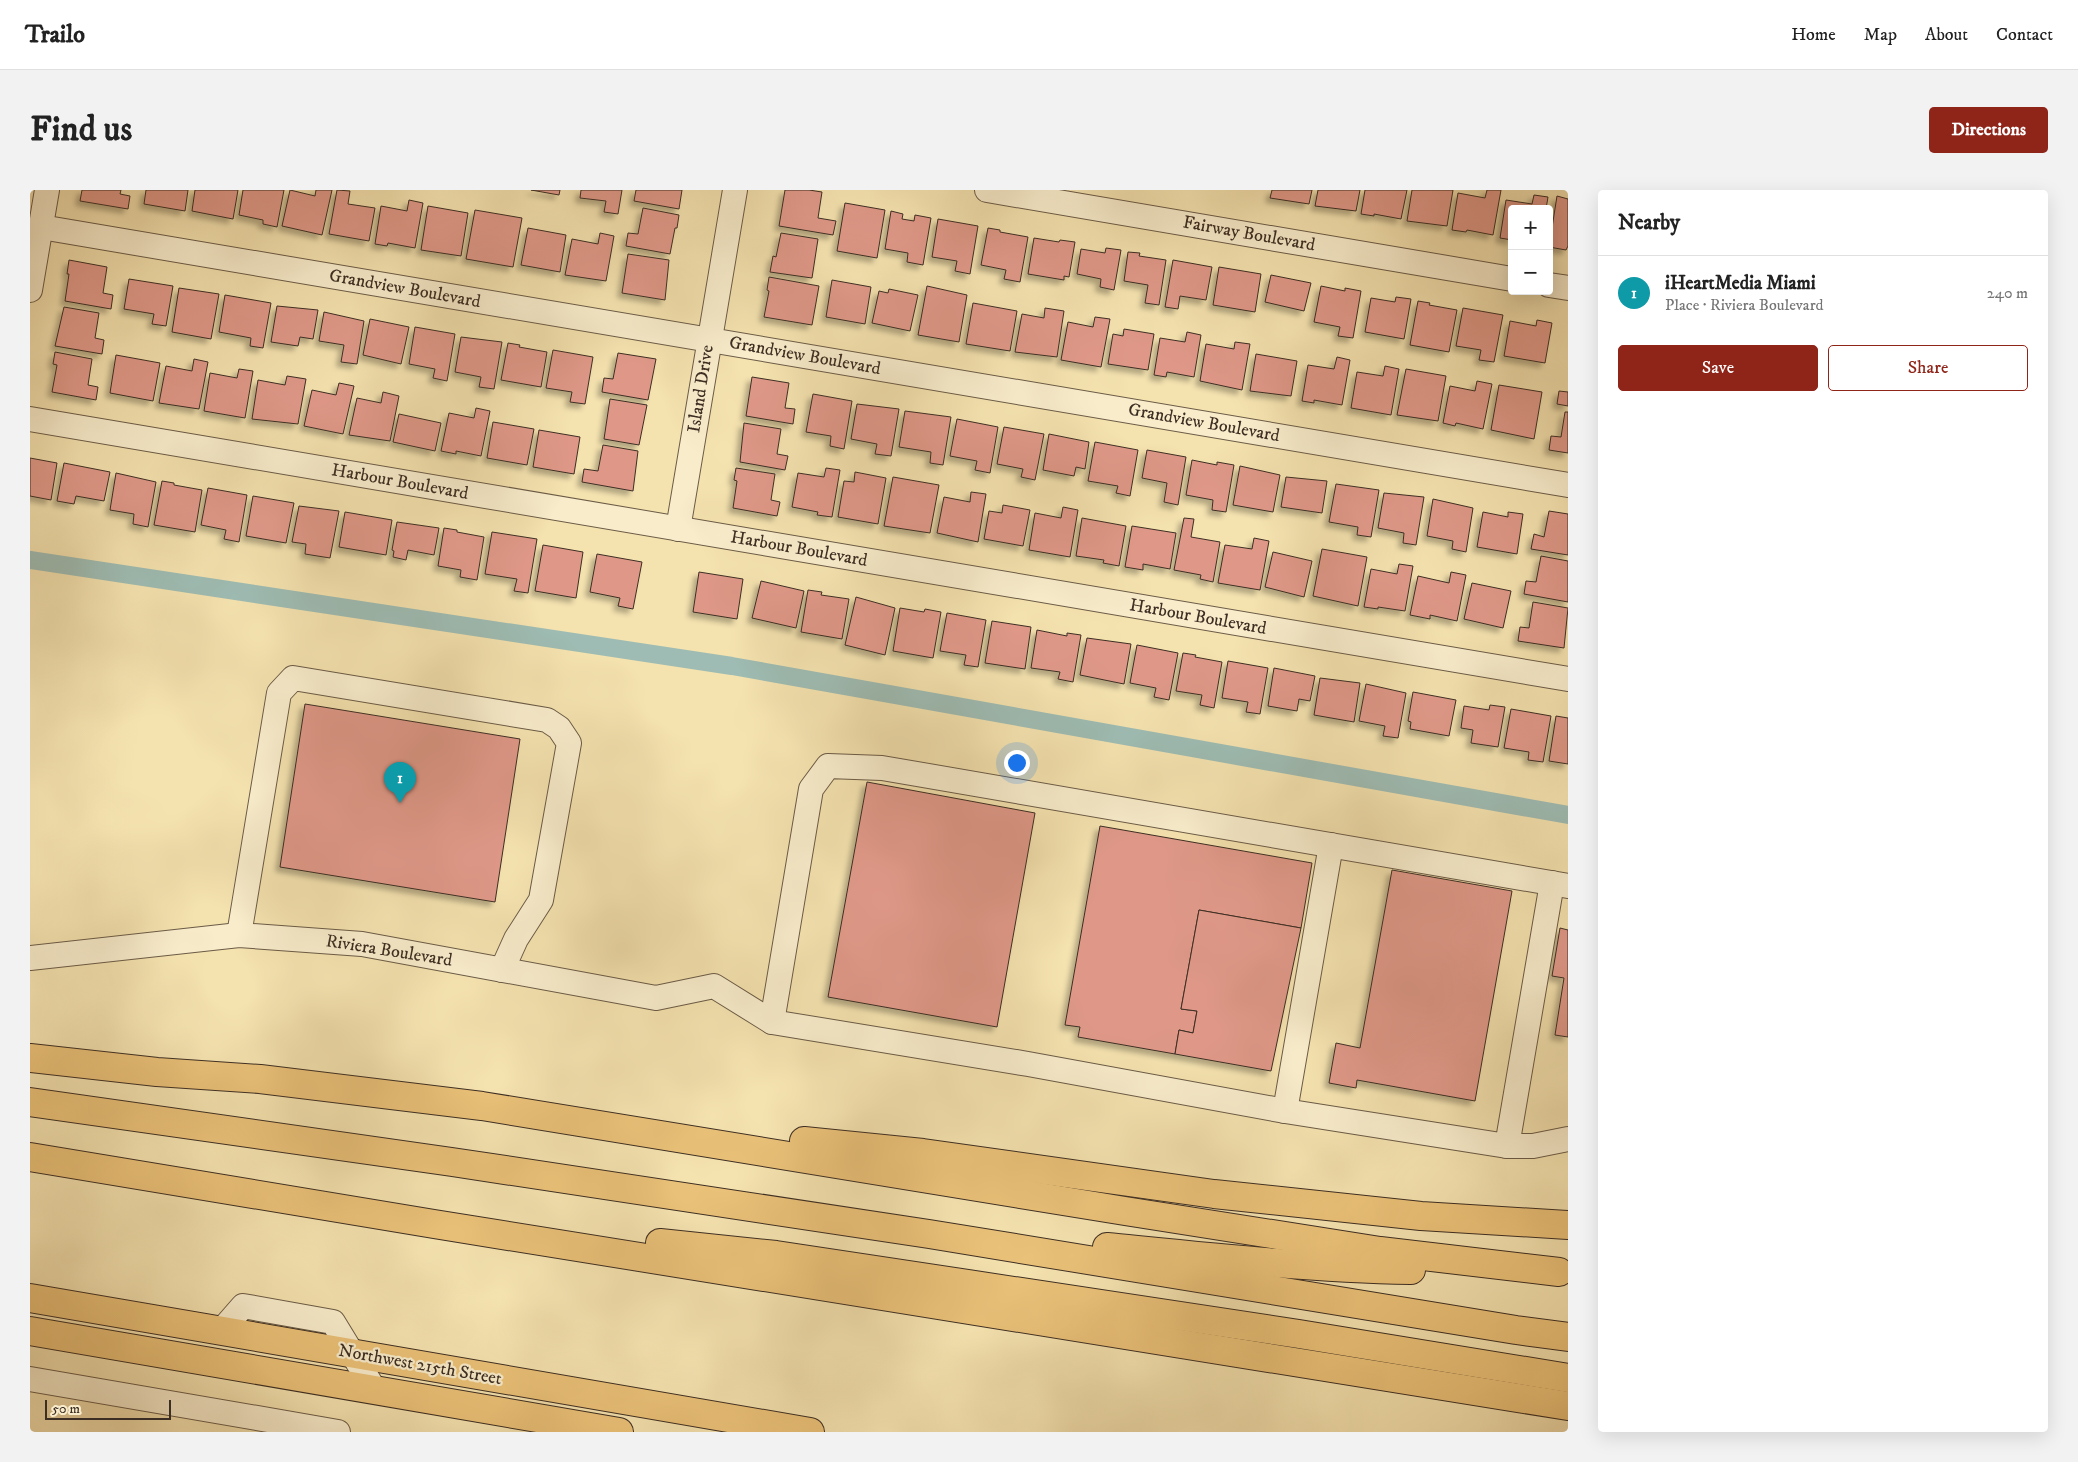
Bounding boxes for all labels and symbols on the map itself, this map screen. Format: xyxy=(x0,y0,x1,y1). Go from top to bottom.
street label: Fairway Boulevard xyxy=(1181,212,1317,256)
street label: Grandview Boulevard xyxy=(328,265,482,313)
street label: Grandview Boulevard xyxy=(728,332,882,380)
street label: Island Drive xyxy=(683,343,719,435)
street label: Grandview Boulevard xyxy=(1127,399,1281,447)
street label: Harbour Boulevard xyxy=(330,459,470,505)
street label: Harbour Boulevard xyxy=(729,526,869,572)
street label: Harbour Boulevard xyxy=(1128,594,1268,640)
your location xyxy=(1004,750,1030,776)
pin: 1 xyxy=(384,762,416,803)
street label: Riviera Boulevard xyxy=(324,930,454,972)
street label: Northwest 215th Street xyxy=(337,1340,504,1390)
scale bar xyxy=(45,1397,171,1420)

